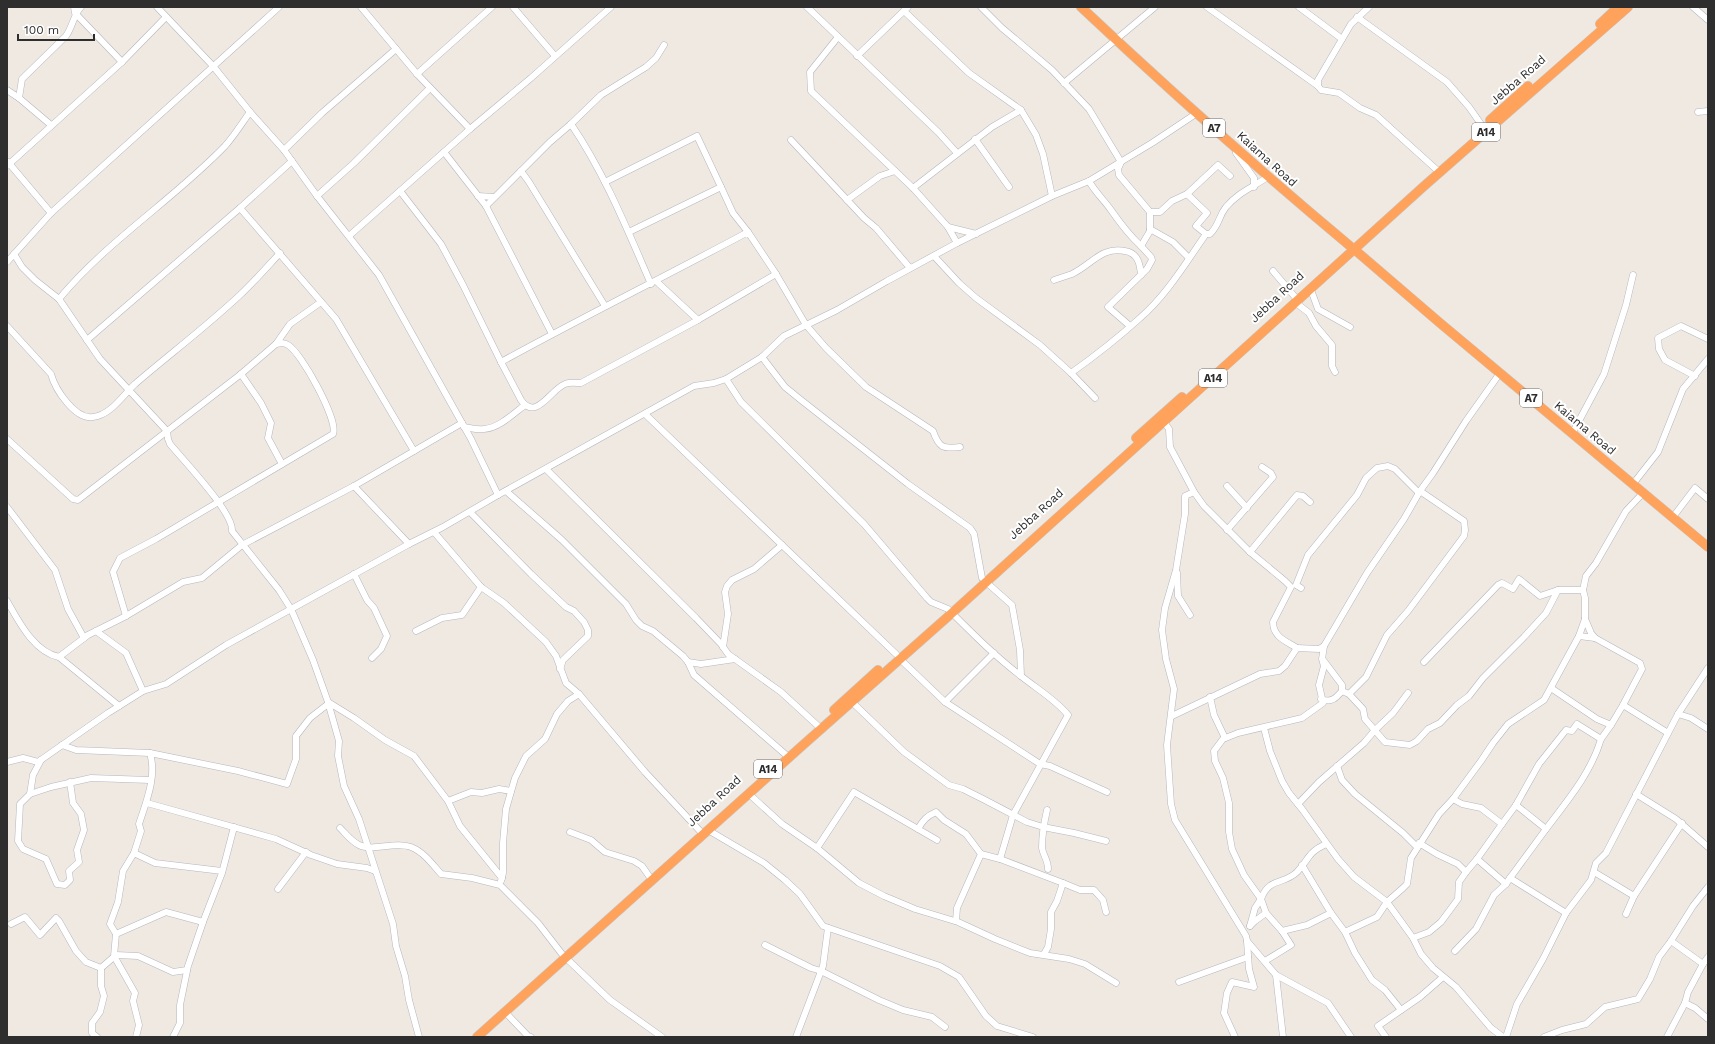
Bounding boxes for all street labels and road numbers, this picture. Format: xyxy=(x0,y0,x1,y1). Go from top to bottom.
street label: Jebba Road xyxy=(1488,52,1548,108)
road number: A7 xyxy=(1203,119,1225,137)
road number: A14 xyxy=(1472,123,1500,141)
street label: Kaiama Road xyxy=(1234,128,1300,190)
street label: Jebba Road xyxy=(1247,268,1307,326)
road number: A14 xyxy=(1199,369,1227,387)
road number: A7 xyxy=(1520,389,1542,407)
street label: Kaiama Road xyxy=(1551,398,1619,458)
street label: Jebba Road xyxy=(1006,486,1066,542)
road number: A14 xyxy=(754,760,782,778)
street label: Jebba Road xyxy=(684,772,744,830)

